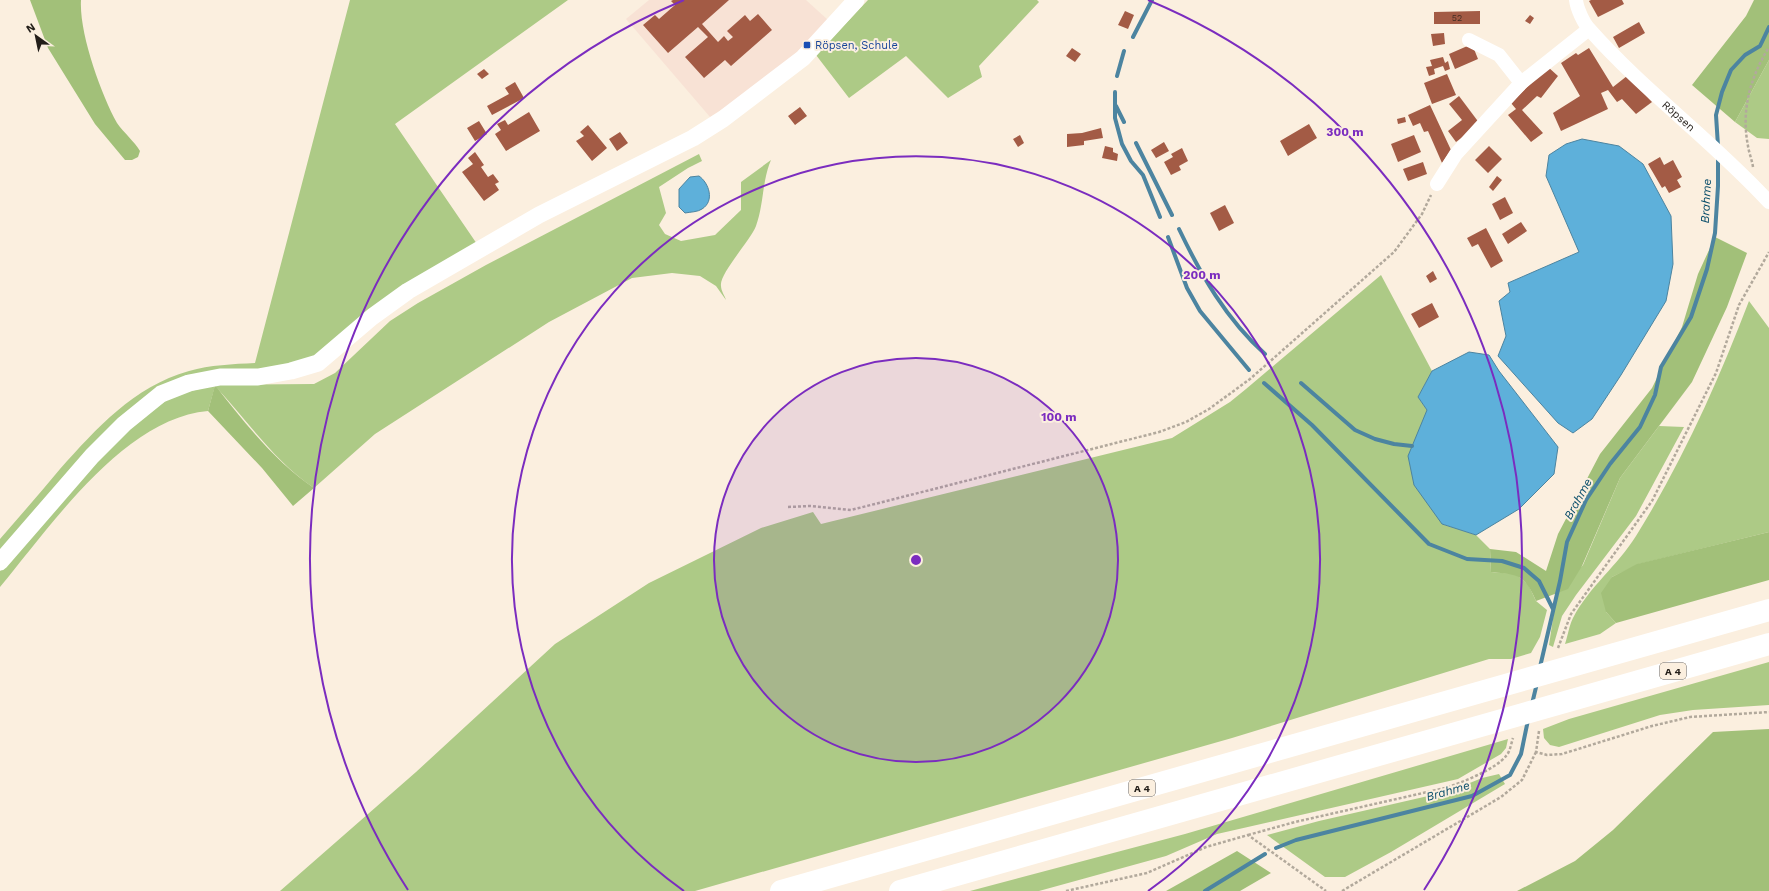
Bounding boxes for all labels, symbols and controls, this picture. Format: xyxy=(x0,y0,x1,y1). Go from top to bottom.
house number: 52 xyxy=(1452,13,1462,23)
north arrow xyxy=(16,16,56,56)
text: N xyxy=(24,20,38,36)
place label: Röpsen, Schule xyxy=(815,39,898,52)
marker: Röpsen, Schule xyxy=(802,40,812,50)
street label: Röpsen xyxy=(1659,98,1697,134)
text: 300 m xyxy=(1326,125,1364,139)
water label: Brahme xyxy=(1698,178,1714,224)
text: 200 m xyxy=(1183,268,1221,282)
text: 100 m xyxy=(1041,410,1077,424)
water label: Brahme xyxy=(1561,476,1595,522)
centre of rings xyxy=(909,553,923,567)
road number: A 4 xyxy=(1660,663,1686,679)
water label: Brahme xyxy=(1425,778,1472,804)
road number: A 4 xyxy=(1129,780,1155,796)

